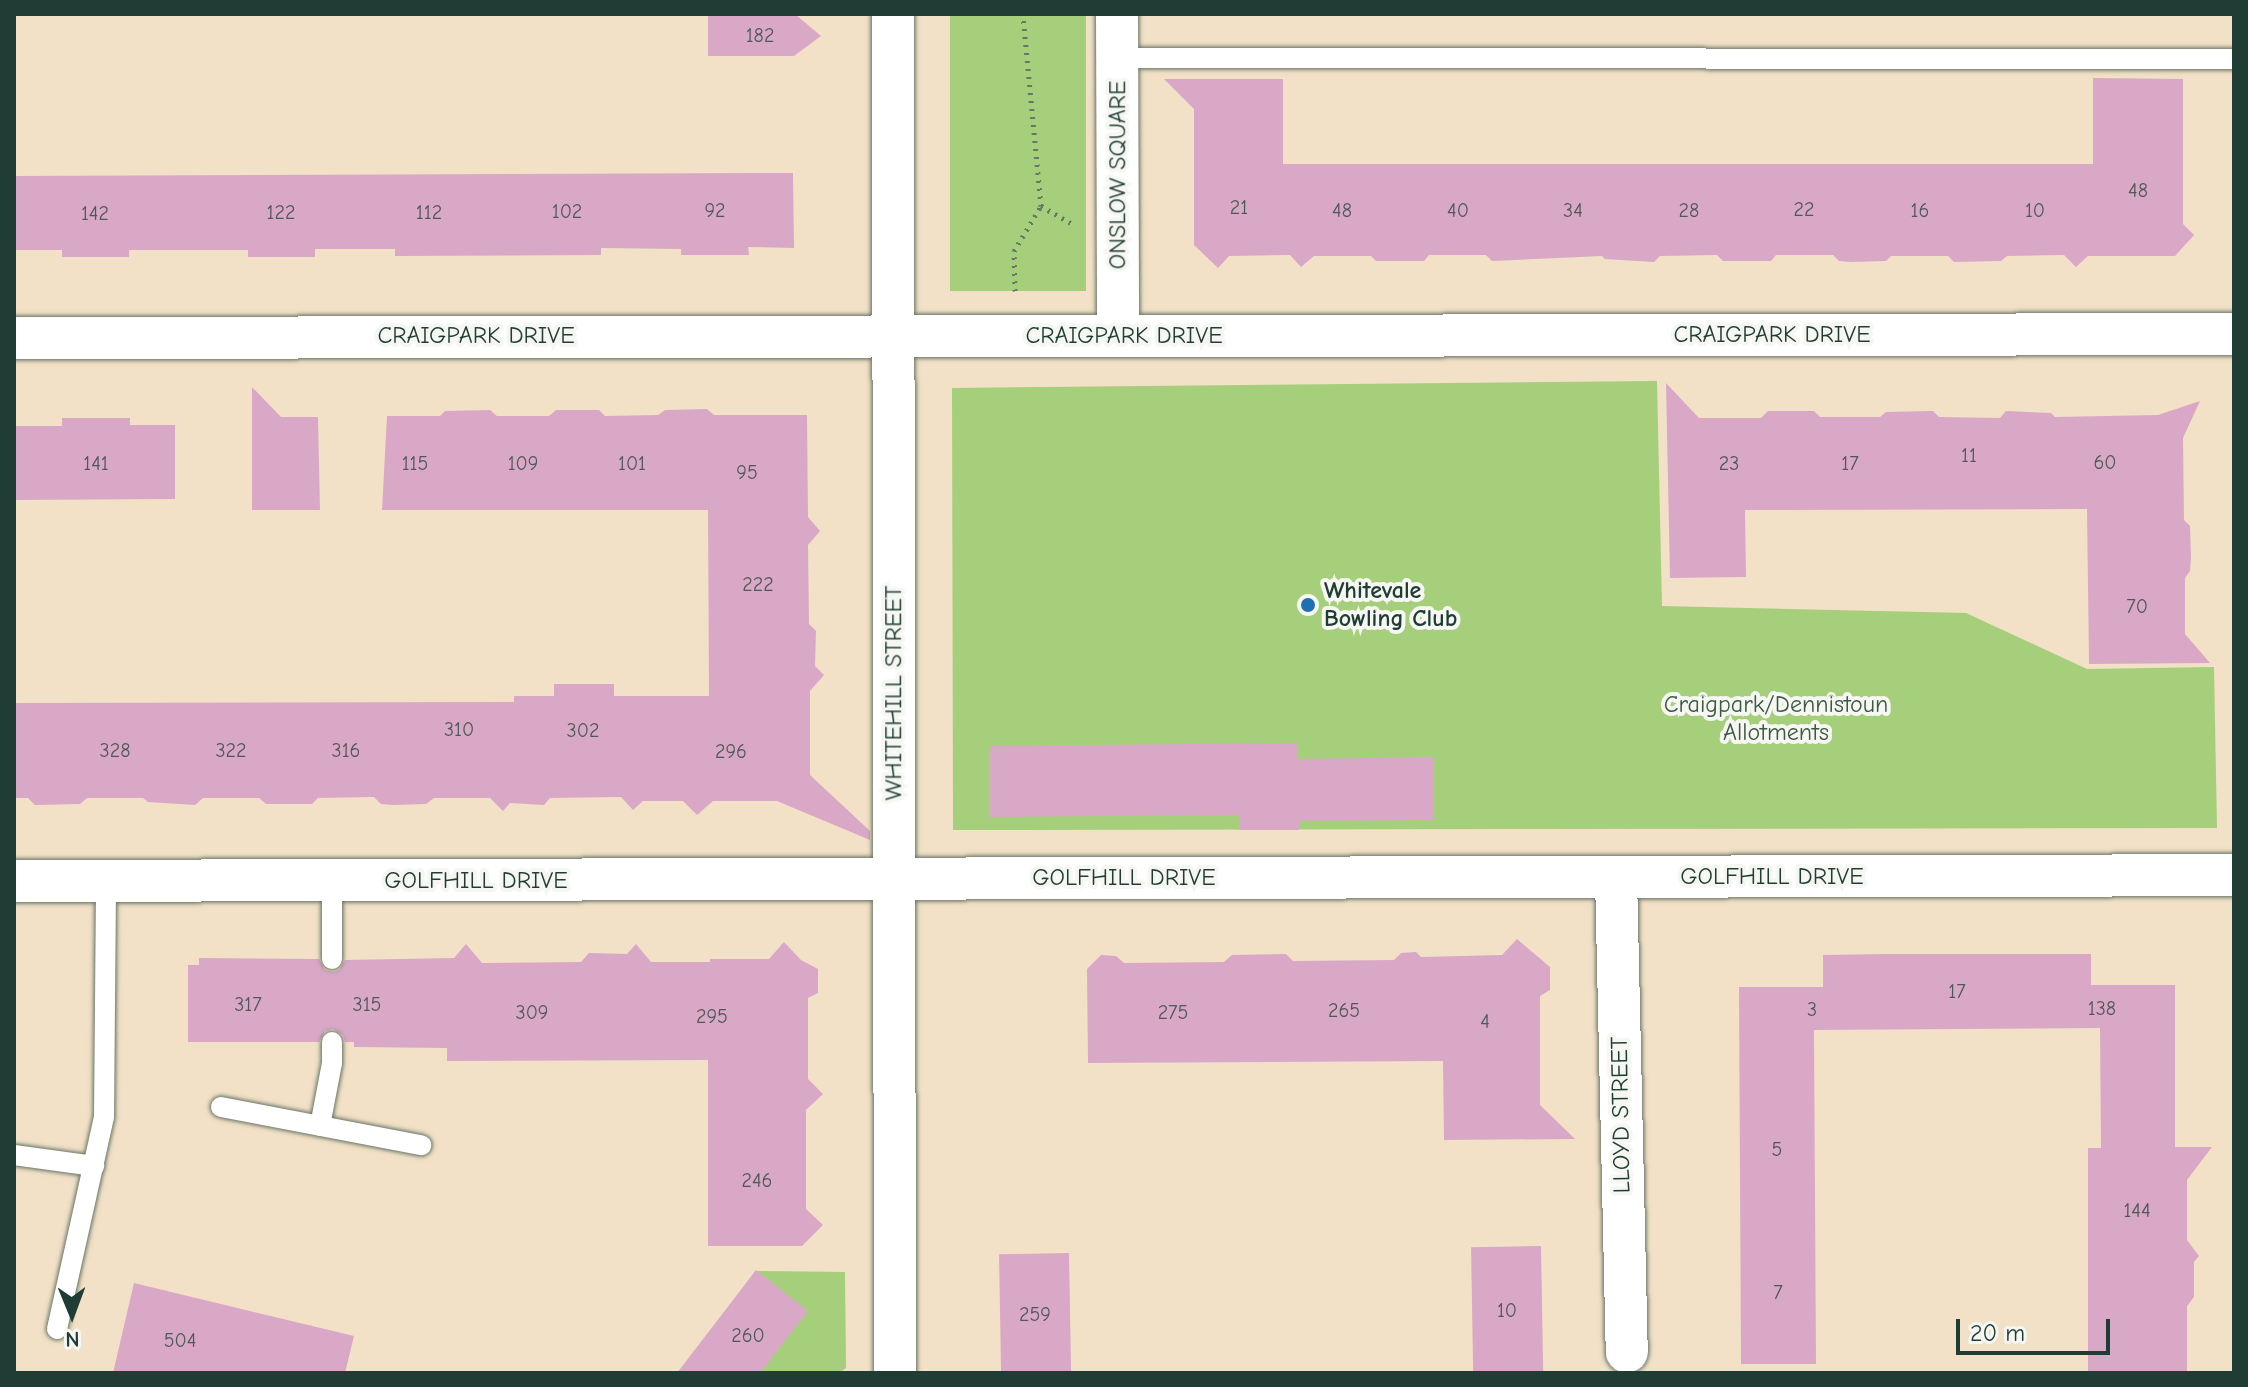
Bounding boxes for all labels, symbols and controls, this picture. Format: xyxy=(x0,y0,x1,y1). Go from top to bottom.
house number: 182 xyxy=(746,23,774,47)
street label: ONSLOW SQUARE xyxy=(1104,81,1132,269)
house number: 48 xyxy=(2128,178,2148,202)
house number: 21 xyxy=(1230,195,1248,219)
house number: 22 xyxy=(1794,197,1814,221)
house number: 92 xyxy=(704,198,726,222)
house number: 48 xyxy=(1332,198,1352,222)
house number: 40 xyxy=(1447,198,1469,222)
house number: 34 xyxy=(1563,198,1583,222)
house number: 28 xyxy=(1679,198,1699,222)
house number: 16 xyxy=(1911,198,1929,222)
house number: 10 xyxy=(2025,198,2045,222)
house number: 102 xyxy=(552,199,582,223)
house number: 122 xyxy=(267,200,295,224)
house number: 112 xyxy=(416,200,442,224)
house number: 142 xyxy=(81,201,109,225)
street label: CRAIGPARK DRIVE xyxy=(1673,321,1871,349)
street label: CRAIGPARK DRIVE xyxy=(377,322,575,350)
street label: CRAIGPARK DRIVE xyxy=(1025,322,1223,350)
house number: 11 xyxy=(1961,443,1977,467)
house number: 60 xyxy=(2093,450,2117,474)
house number: 141 xyxy=(83,451,109,475)
house number: 115 xyxy=(402,451,428,475)
house number: 109 xyxy=(508,451,538,475)
house number: 101 xyxy=(618,451,646,475)
house number: 23 xyxy=(1719,451,1739,475)
house number: 17 xyxy=(1841,451,1859,475)
house number: 95 xyxy=(736,460,758,484)
house number: 222 xyxy=(742,572,774,596)
place label: Whitevale Bowling Club xyxy=(1324,577,1457,633)
street label: WHITEHILL STREET xyxy=(880,586,908,800)
house number: 70 xyxy=(2126,594,2148,618)
marker: Whitevale Bowling Club xyxy=(1299,596,1317,614)
park label: Craigpark/Dennistoun Allotments xyxy=(1664,691,1888,747)
house number: 310 xyxy=(444,717,474,741)
house number: 302 xyxy=(567,718,599,742)
house number: 328 xyxy=(100,738,130,762)
house number: 322 xyxy=(215,738,247,762)
house number: 316 xyxy=(332,738,360,762)
house number: 296 xyxy=(715,739,747,763)
street label: GOLFHILL DRIVE xyxy=(1680,863,1864,891)
street label: GOLFHILL DRIVE xyxy=(1032,864,1216,892)
street label: GOLFHILL DRIVE xyxy=(384,867,568,895)
house number: 17 xyxy=(1948,979,1966,1003)
house number: 317 xyxy=(234,992,262,1016)
house number: 315 xyxy=(353,992,381,1016)
house number: 138 xyxy=(2088,996,2116,1020)
house number: 3 xyxy=(1807,997,1817,1021)
house number: 265 xyxy=(1328,998,1360,1022)
house number: 309 xyxy=(516,1000,548,1024)
house number: 275 xyxy=(1158,1000,1188,1024)
house number: 295 xyxy=(696,1004,728,1028)
house number: 4 xyxy=(1480,1009,1490,1033)
street label: LLOYD STREET xyxy=(1605,1036,1637,1194)
house number: 5 xyxy=(1772,1137,1782,1161)
house number: 246 xyxy=(742,1168,772,1192)
house number: 144 xyxy=(2123,1198,2151,1222)
north arrow xyxy=(32,1275,112,1355)
house number: 7 xyxy=(1773,1280,1783,1304)
house number: 10 xyxy=(1497,1298,1517,1322)
house number: 259 xyxy=(1019,1302,1051,1326)
scale bar xyxy=(1960,1303,2114,1353)
text: 20 m xyxy=(1970,1319,2025,1347)
house number: 260 xyxy=(731,1323,765,1347)
text: N xyxy=(65,1326,80,1352)
house number: 504 xyxy=(164,1328,196,1352)

